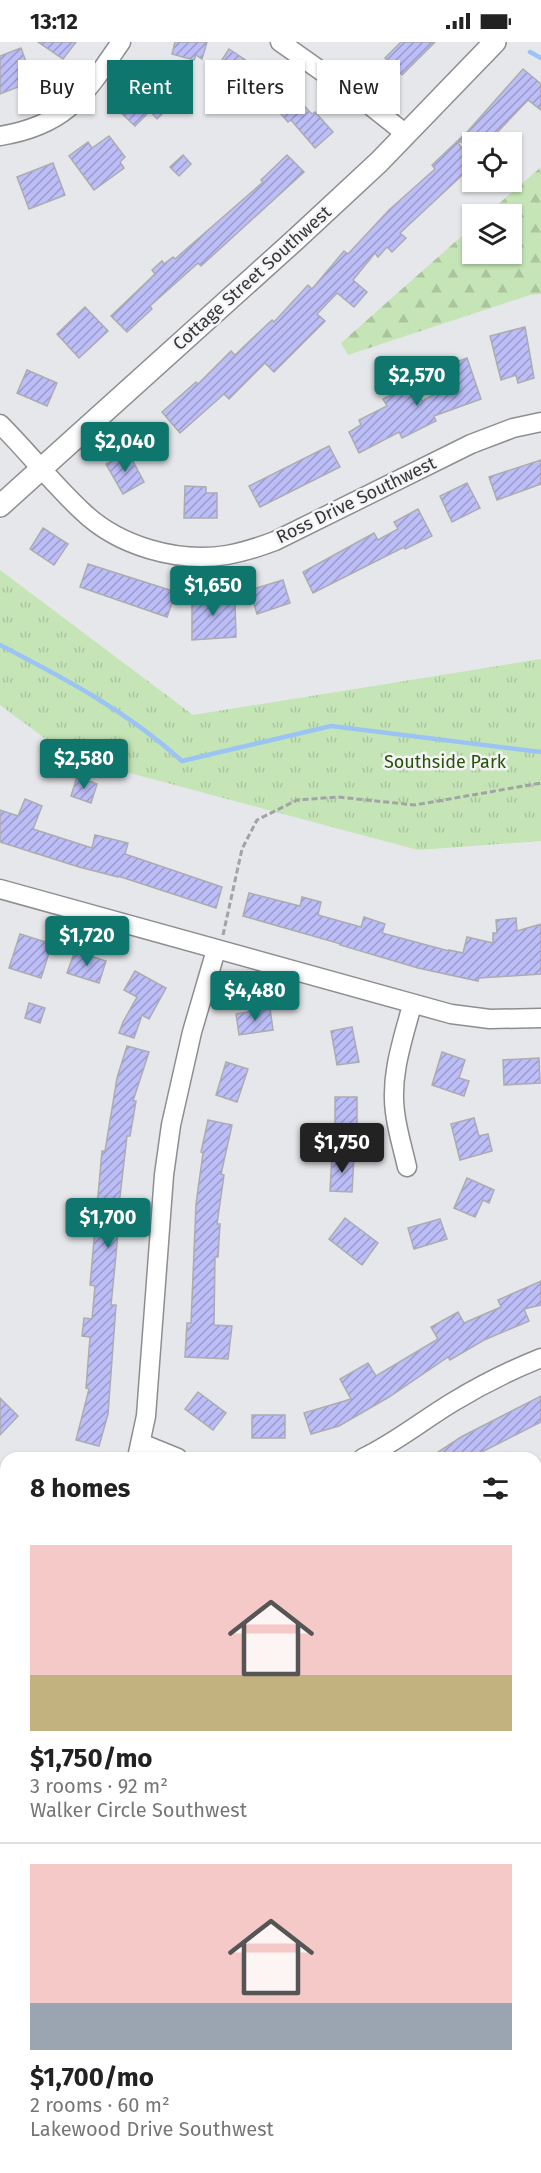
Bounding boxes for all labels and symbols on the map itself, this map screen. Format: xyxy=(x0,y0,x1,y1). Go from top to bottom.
street label: Cottage Street Southwest xyxy=(168,201,336,355)
pin: $2,570 xyxy=(368,356,466,407)
pin: $2,040 xyxy=(76,422,174,473)
street label: Ross Drive Southwest xyxy=(273,452,440,548)
pin: $1,650 xyxy=(164,566,262,617)
pin: $2,580 xyxy=(35,739,133,790)
park label: Southside Park xyxy=(384,751,507,773)
pin: $1,720 xyxy=(38,916,136,967)
pin: $4,480 xyxy=(206,971,304,1022)
pin: $1,750 xyxy=(293,1123,391,1174)
pin: $1,700 xyxy=(59,1198,157,1249)

